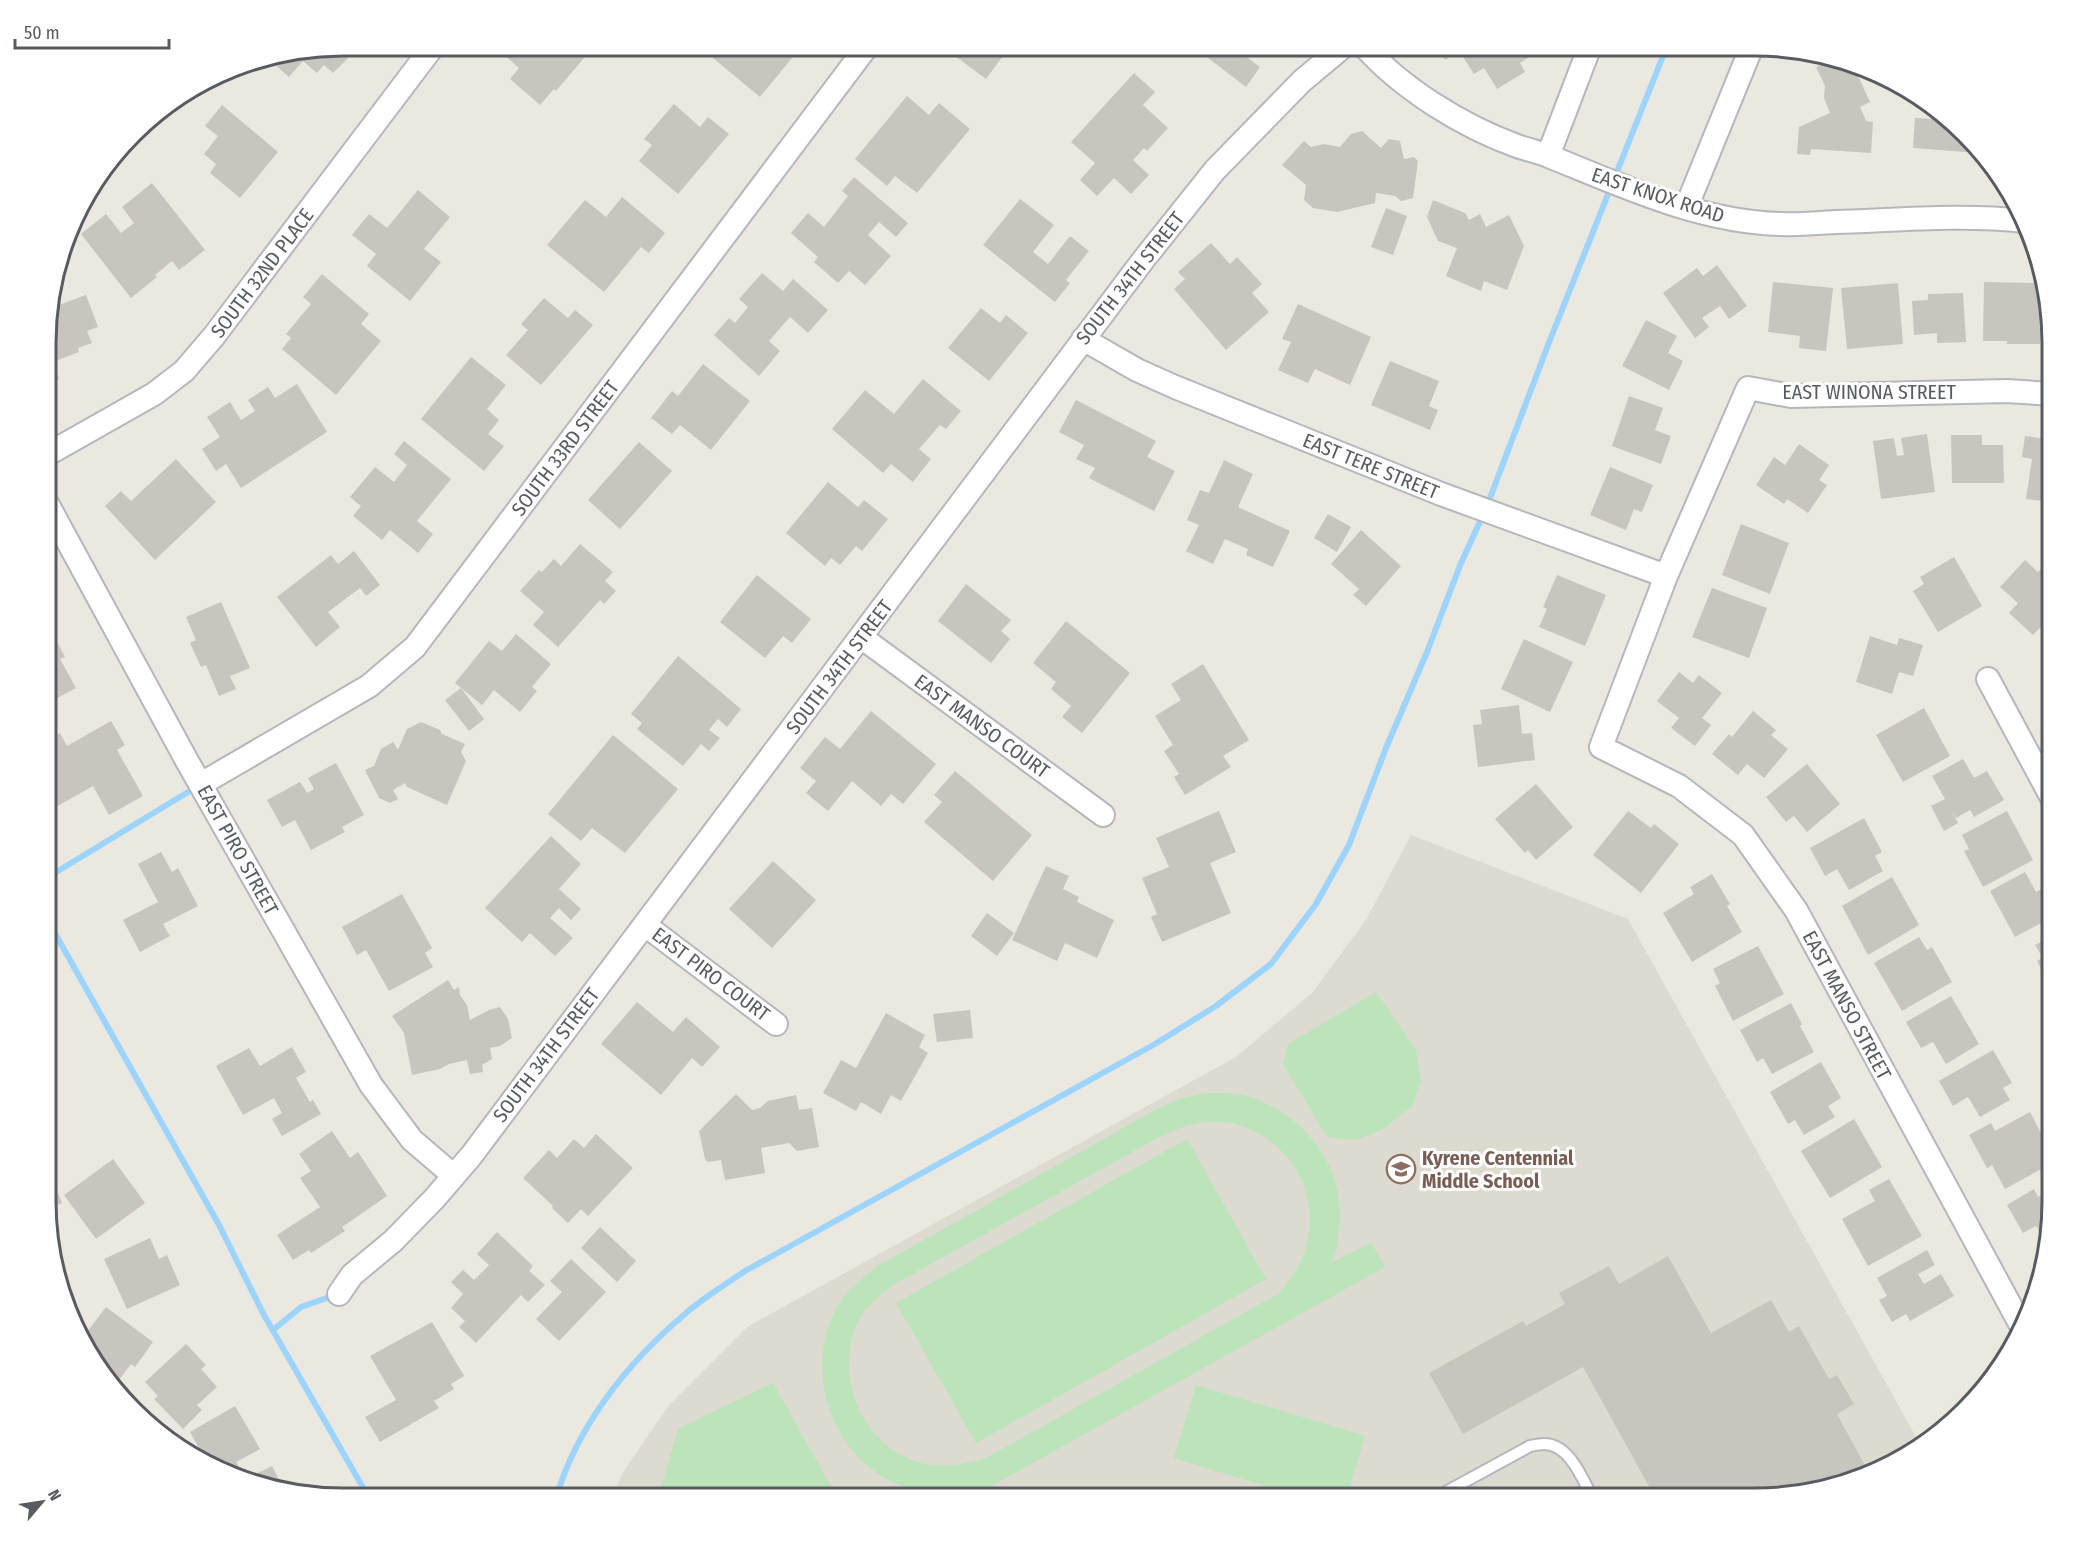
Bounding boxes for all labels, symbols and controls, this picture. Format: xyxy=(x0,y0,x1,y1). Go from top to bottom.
scale bar xyxy=(15,12,170,50)
text: 50 m xyxy=(24,22,60,44)
street label: EAST KNOX ROAD xyxy=(1589,162,1727,228)
street label: SOUTH 32ND PLACE xyxy=(206,204,318,342)
street label: SOUTH 34TH STREET xyxy=(1071,206,1190,349)
street label: SOUTH 33RD STREET xyxy=(506,375,624,520)
street label: EAST WINONA STREET xyxy=(1782,380,1956,404)
street label: EAST TERE STREET xyxy=(1299,428,1443,504)
street label: SOUTH 34TH STREET xyxy=(781,595,898,739)
street label: EAST MANSO COURT xyxy=(910,669,1055,784)
street label: EAST PIRO STREET xyxy=(192,781,284,920)
street label: EAST PIRO COURT xyxy=(648,922,775,1026)
street label: EAST MANSO STREET xyxy=(1798,926,1897,1084)
street label: SOUTH 34TH STREET xyxy=(488,983,605,1127)
place label: Kyrene Centennial Middle School xyxy=(1422,1146,1574,1193)
school or university icon: Kyrene Centennial Middle School xyxy=(1385,1153,1417,1185)
north arrow xyxy=(12,1472,72,1532)
text: N xyxy=(44,1486,65,1504)

